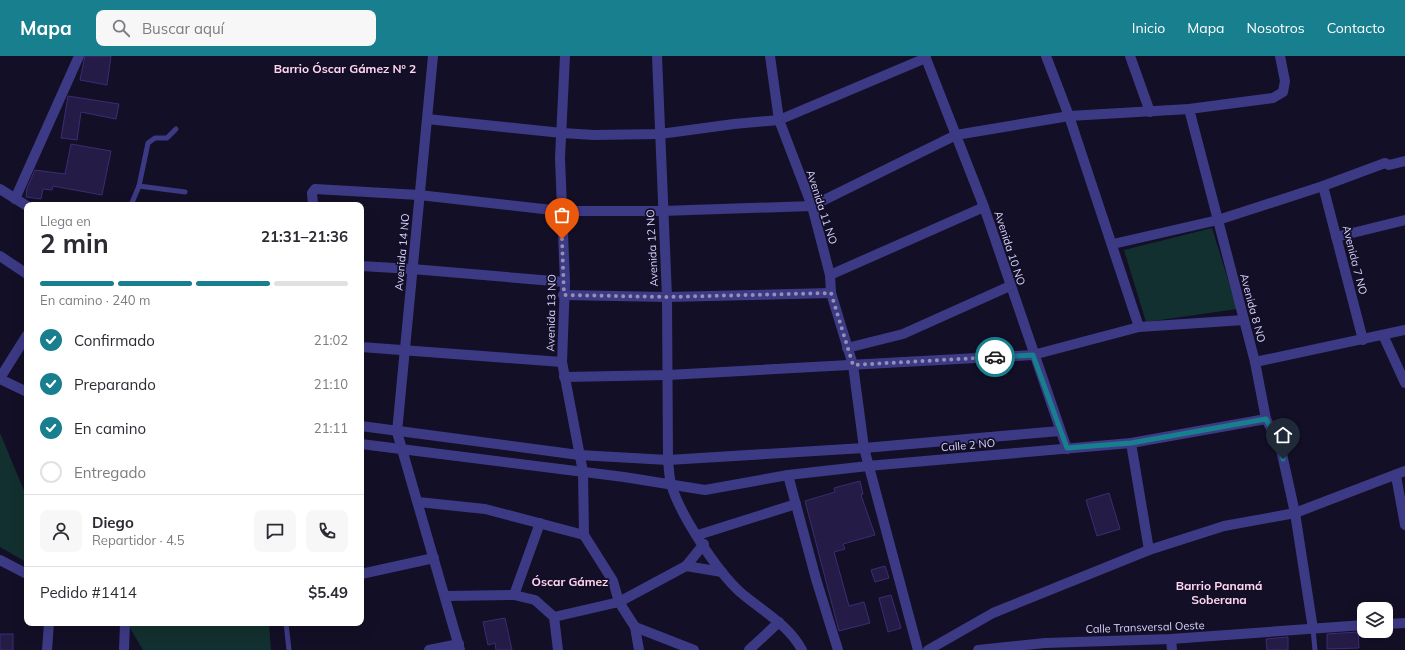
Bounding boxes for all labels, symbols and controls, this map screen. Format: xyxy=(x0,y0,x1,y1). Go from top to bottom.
search box xyxy=(96,10,376,46)
text: Mapa xyxy=(20,16,72,40)
icon: search xyxy=(110,17,132,39)
text: Buscar aquí xyxy=(142,19,224,38)
text: Inicio xyxy=(1132,19,1165,37)
text: Mapa xyxy=(1187,19,1225,37)
text: Nosotros xyxy=(1247,19,1305,37)
text: Contacto xyxy=(1327,19,1385,37)
district label: Barrio Óscar Gámez Nº 2 xyxy=(274,61,416,76)
street label: Avenida 11 NO xyxy=(803,168,841,246)
pin xyxy=(545,198,579,239)
icon: bag xyxy=(551,204,573,226)
street label: Avenida 12 NO xyxy=(643,209,661,287)
street label: Avenida 10 NO xyxy=(991,209,1029,287)
text: Llega en xyxy=(40,213,91,229)
street label: Avenida 14 NO xyxy=(392,213,412,291)
street label: Avenida 7 NO xyxy=(1340,224,1370,296)
text: 2 min xyxy=(40,227,109,260)
text: 21:31–21:36 xyxy=(261,227,348,246)
street label: Avenida 8 NO xyxy=(1237,272,1269,344)
street label: Avenida 13 NO xyxy=(543,274,559,352)
text: En camino · 240 m xyxy=(40,292,150,308)
icon: check xyxy=(40,329,62,351)
text: Confirmado xyxy=(74,331,155,350)
text: 21:02 xyxy=(314,332,348,348)
courier xyxy=(975,337,1015,377)
icon: car xyxy=(984,346,1006,368)
icon: check xyxy=(40,373,62,395)
text: Preparando xyxy=(74,375,156,394)
text: 21:10 xyxy=(314,376,348,392)
icon: check xyxy=(40,417,62,439)
pin xyxy=(1266,418,1300,459)
text: En camino xyxy=(74,419,146,438)
text: 21:11 xyxy=(314,420,348,436)
icon: home xyxy=(1272,424,1294,446)
street label: Calle 2 NO xyxy=(940,436,996,454)
text: Entregado xyxy=(74,463,146,482)
button: person xyxy=(40,510,82,552)
button: chat xyxy=(254,510,296,552)
button: phone xyxy=(306,510,348,552)
text: Diego xyxy=(92,513,134,532)
text: Repartidor · 4.5 xyxy=(92,532,185,548)
district label: Óscar Gámez xyxy=(532,574,608,589)
district label: Barrio Panamá Soberana xyxy=(1176,578,1262,607)
text: Pedido #1414 xyxy=(40,583,137,602)
text: $5.49 xyxy=(308,583,348,602)
map controls xyxy=(1357,602,1393,638)
button: layers xyxy=(1357,602,1393,638)
street label: Calle Transversal Oeste xyxy=(1085,618,1205,636)

